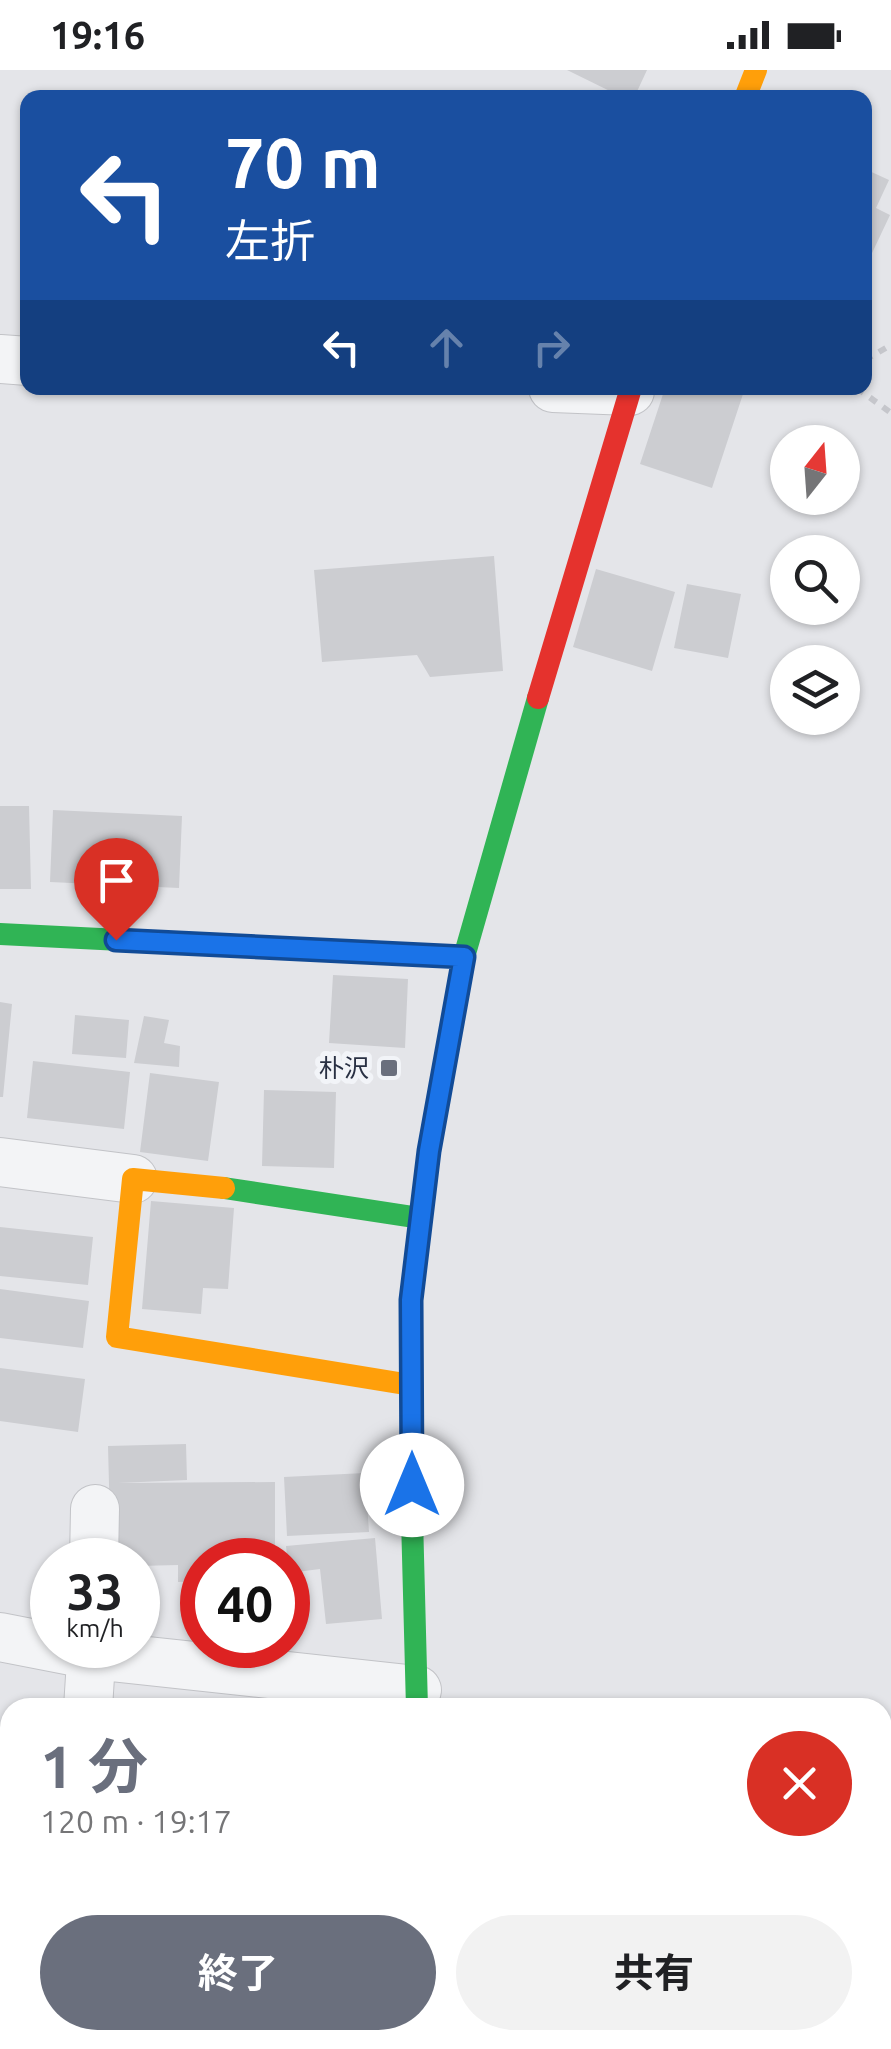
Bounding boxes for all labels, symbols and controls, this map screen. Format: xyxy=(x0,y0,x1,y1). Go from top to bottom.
text: 19:16 xyxy=(50,14,145,56)
text: 70 m xyxy=(225,123,381,201)
icon: left xyxy=(60,130,190,260)
text: 左折 xyxy=(225,215,315,266)
icon: left xyxy=(314,320,369,375)
icon: ahead xyxy=(419,320,474,375)
icon: right xyxy=(524,320,579,375)
north arrow xyxy=(770,425,860,515)
map controls xyxy=(770,425,860,735)
button: search xyxy=(770,535,860,625)
button: layers xyxy=(770,645,860,735)
pin xyxy=(74,838,159,941)
icon: arrive xyxy=(89,853,144,908)
place label: 朴沢 xyxy=(319,1054,369,1082)
marker: 朴沢 xyxy=(378,1057,400,1079)
position arrow xyxy=(360,1433,464,1537)
speed limit sign: 40 xyxy=(180,1538,310,1668)
text: 33 xyxy=(67,1563,123,1619)
text: km/h xyxy=(66,1614,124,1642)
button: close xyxy=(747,1731,852,1836)
text: 1 分 xyxy=(40,1732,148,1799)
text: 120 m · 19:17 xyxy=(40,1803,232,1839)
button: 終了 xyxy=(40,1915,436,2030)
button: 共有 xyxy=(456,1915,852,2030)

